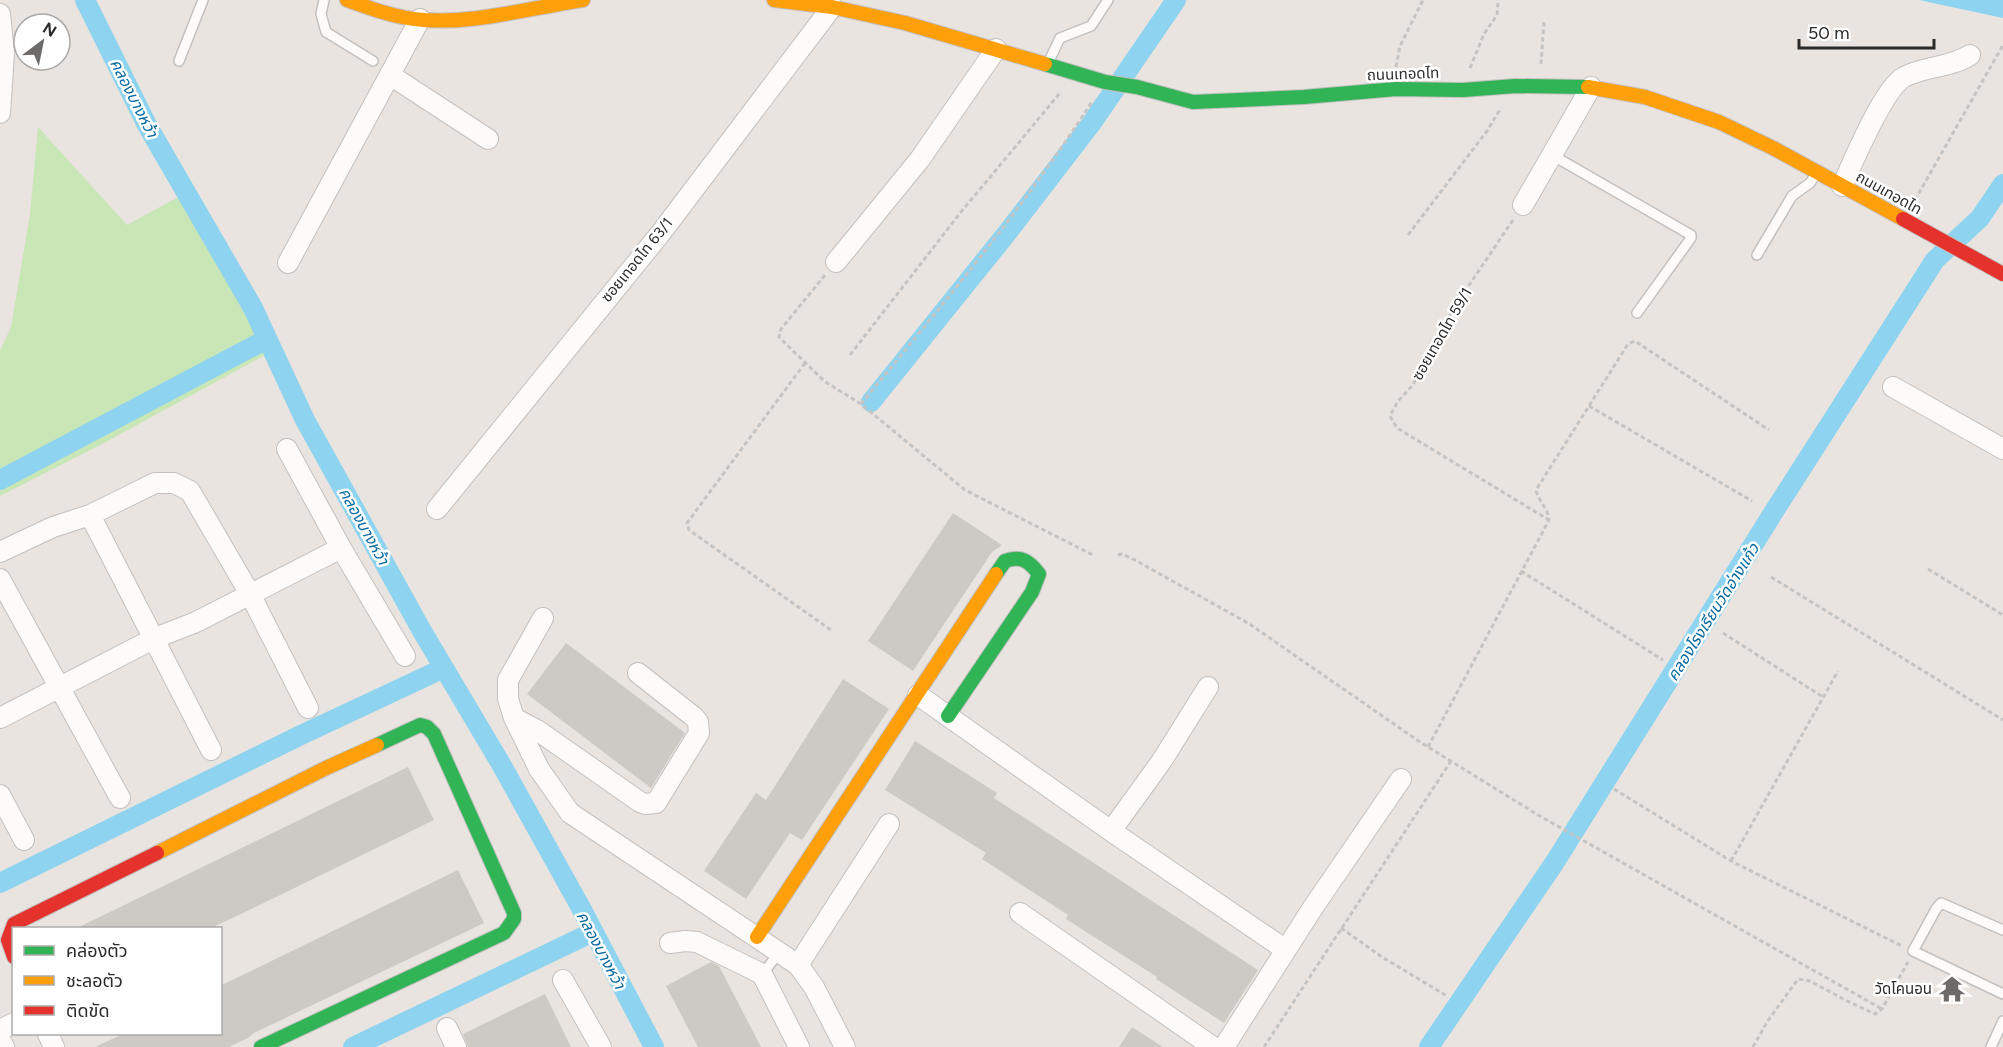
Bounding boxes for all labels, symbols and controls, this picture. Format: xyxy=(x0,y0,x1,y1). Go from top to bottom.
north arrow xyxy=(12,12,72,72)
scale bar xyxy=(1799,12,1934,50)
text: N xyxy=(39,18,60,41)
text: 50 m xyxy=(1808,22,1850,44)
water label: คลองบางหว้า xyxy=(106,56,162,142)
street label: ถนนเทอดไท xyxy=(1366,64,1440,84)
street label: ถนนเทอดไท xyxy=(1853,168,1925,218)
street label: ซอยเทอดไท 63/1 xyxy=(597,214,677,306)
street label: ซอยเทอดไท 59/1 xyxy=(1408,285,1476,383)
water label: คลองบางหว้า xyxy=(335,484,394,569)
water label: คลองโรงเรียนวัดอ่างแก้ว xyxy=(1663,539,1764,684)
water label: คลองบางหว้า xyxy=(573,908,630,993)
legend xyxy=(12,927,222,1035)
text: คล่องตัว xyxy=(66,940,128,962)
text: ชะลอตัว xyxy=(66,970,123,992)
temple icon: วัดโคนอน xyxy=(1937,974,1967,1004)
place label: วัดโคนอน xyxy=(1875,980,1932,998)
text: ติดขัด xyxy=(66,1000,109,1022)

